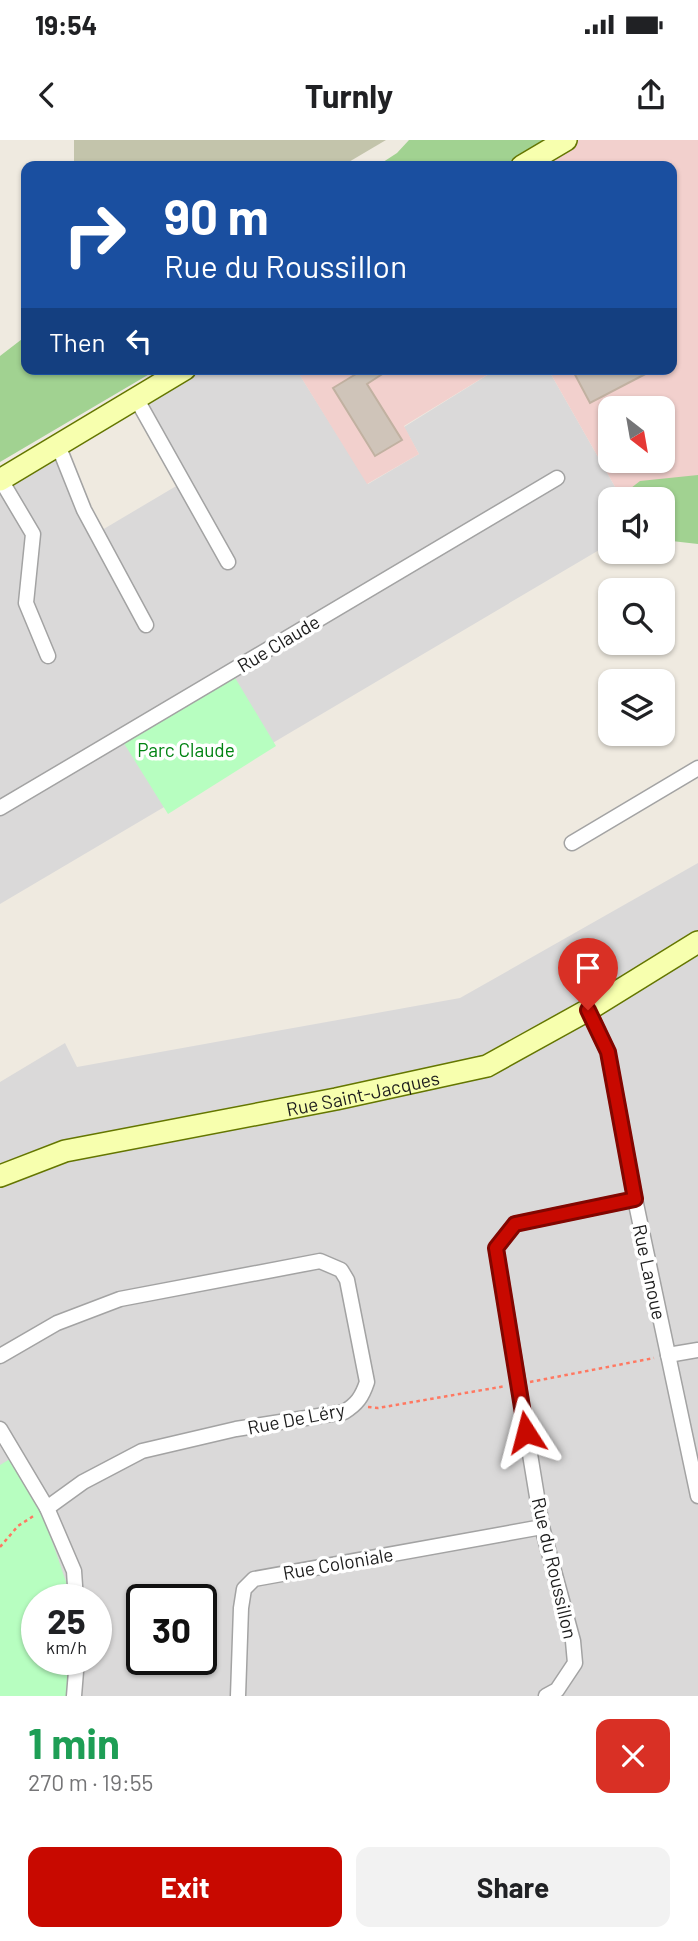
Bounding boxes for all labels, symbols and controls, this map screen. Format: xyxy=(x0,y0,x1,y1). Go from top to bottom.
text: 19:54 xyxy=(35,9,97,40)
icon: back xyxy=(28,76,66,114)
text: Turnly xyxy=(305,76,393,114)
icon: share xyxy=(632,76,670,114)
text: 90 m xyxy=(164,186,269,245)
icon: right xyxy=(49,189,140,280)
text: Rue du Roussillon xyxy=(164,246,407,284)
icon: left xyxy=(120,322,158,360)
text: Then xyxy=(49,326,106,357)
north arrow xyxy=(598,396,676,472)
map controls xyxy=(598,396,675,746)
button: sound xyxy=(598,487,675,564)
button: search xyxy=(598,578,675,655)
street label: Rue Claude xyxy=(233,609,323,677)
button: layers xyxy=(598,669,675,746)
park label: Parc Claude xyxy=(137,738,235,761)
pin xyxy=(558,938,618,1010)
icon: arrive xyxy=(569,949,607,987)
street label: Rue Saint-Jacques xyxy=(284,1065,442,1120)
street label: Rue Lanoue xyxy=(629,1222,671,1322)
position arrow xyxy=(489,1395,563,1469)
street label: Rue De Léry xyxy=(245,1397,347,1439)
street label: Rue du Roussillon xyxy=(528,1495,582,1641)
street label: Rue Coloniale xyxy=(281,1542,395,1584)
speed limit sign: 30 xyxy=(126,1584,217,1675)
text: 25 xyxy=(47,1599,86,1641)
text: km/h xyxy=(46,1636,87,1658)
text: 1 min xyxy=(28,1717,120,1767)
button: close xyxy=(596,1719,670,1793)
text: 270 m · 19:55 xyxy=(28,1768,153,1796)
button: Exit xyxy=(28,1847,342,1927)
button: Share xyxy=(356,1847,670,1927)

